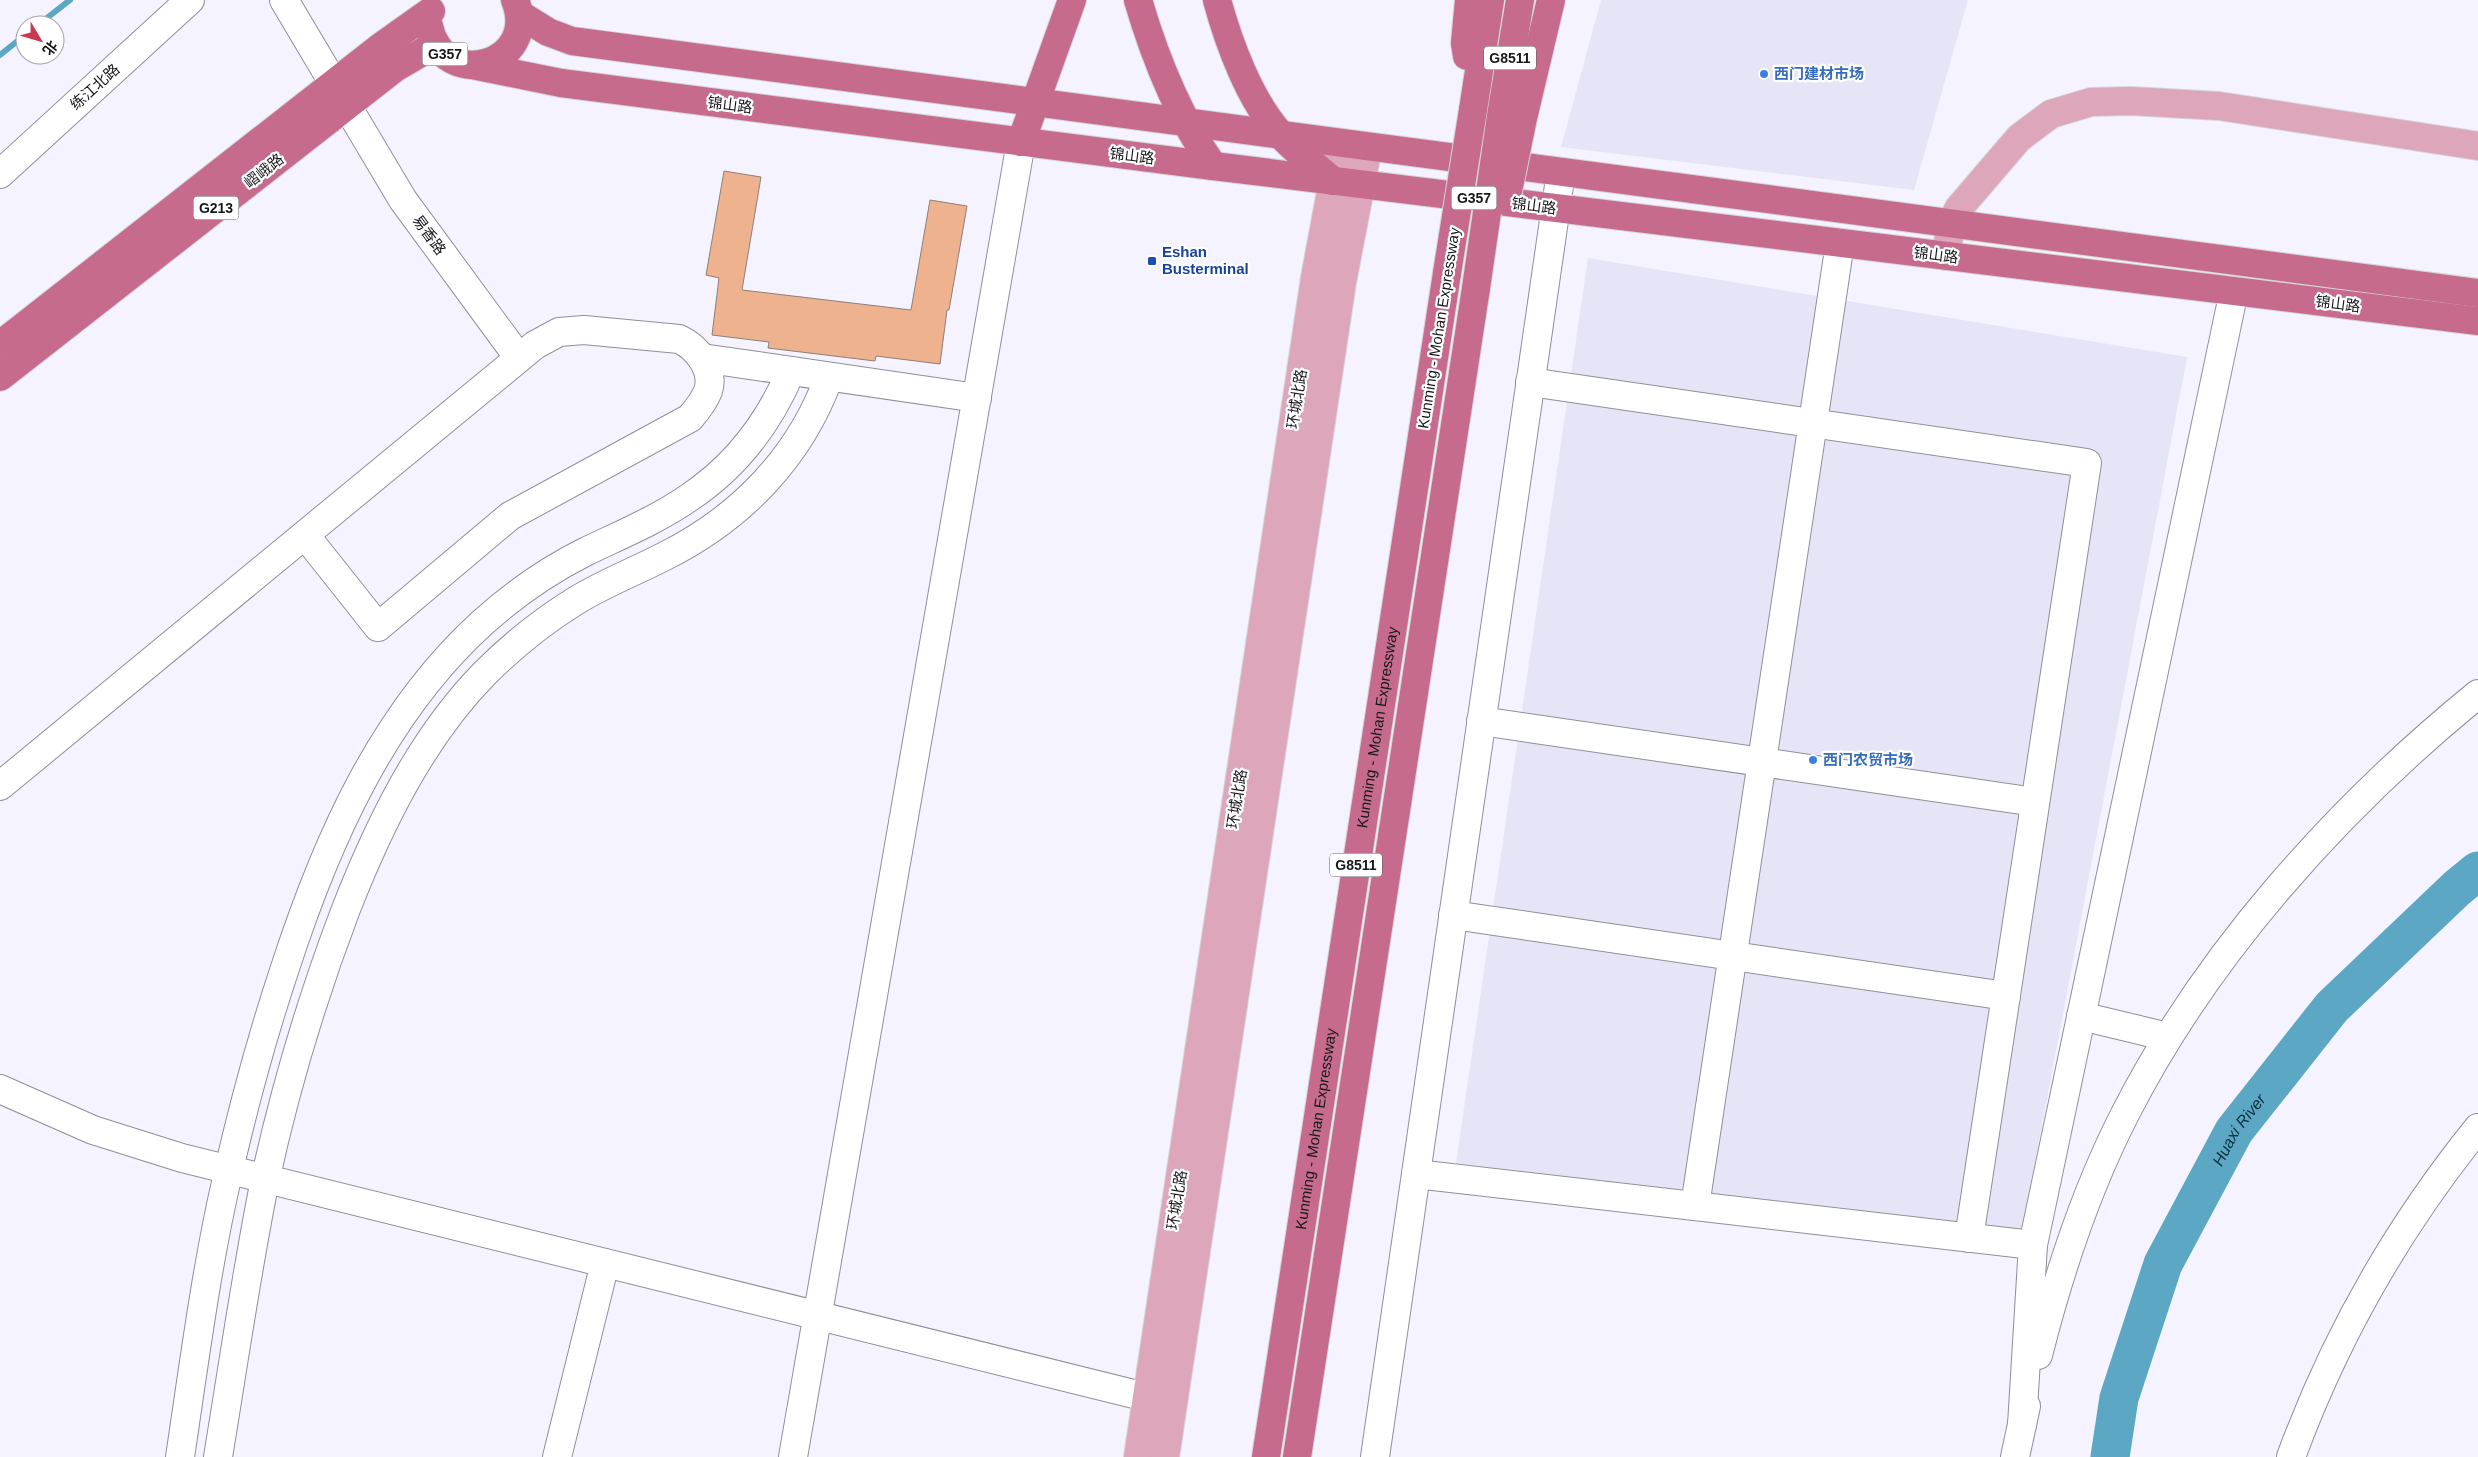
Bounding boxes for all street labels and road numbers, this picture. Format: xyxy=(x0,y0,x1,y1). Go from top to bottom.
road number: G357 xyxy=(422,42,468,66)
road number: G8511 xyxy=(1484,46,1536,70)
street label: 练江北路 xyxy=(67,60,123,113)
street label: 锦山路 xyxy=(707,93,753,116)
street label: 锦山路 xyxy=(1109,144,1155,167)
street label: 嶍峨路 xyxy=(241,150,287,191)
road number: G357 xyxy=(1452,187,1496,210)
street label: 锦山路 xyxy=(1511,194,1557,217)
road number: G213 xyxy=(194,197,238,220)
street label: 易香路 xyxy=(409,212,450,258)
street label: Kunming - Mohan Expressway xyxy=(1414,226,1463,430)
street label: 锦山路 xyxy=(1913,243,1959,266)
street label: 锦山路 xyxy=(2315,292,2361,315)
street label: 环城北路 xyxy=(1283,368,1310,430)
street label: Kunming - Mohan Expressway xyxy=(1353,625,1401,829)
street label: 环城北路 xyxy=(1223,768,1250,830)
road number: G8511 xyxy=(1330,854,1382,876)
street label: Kunming - Mohan Expressway xyxy=(1292,1026,1340,1231)
street label: 环城北路 xyxy=(1163,1169,1190,1231)

